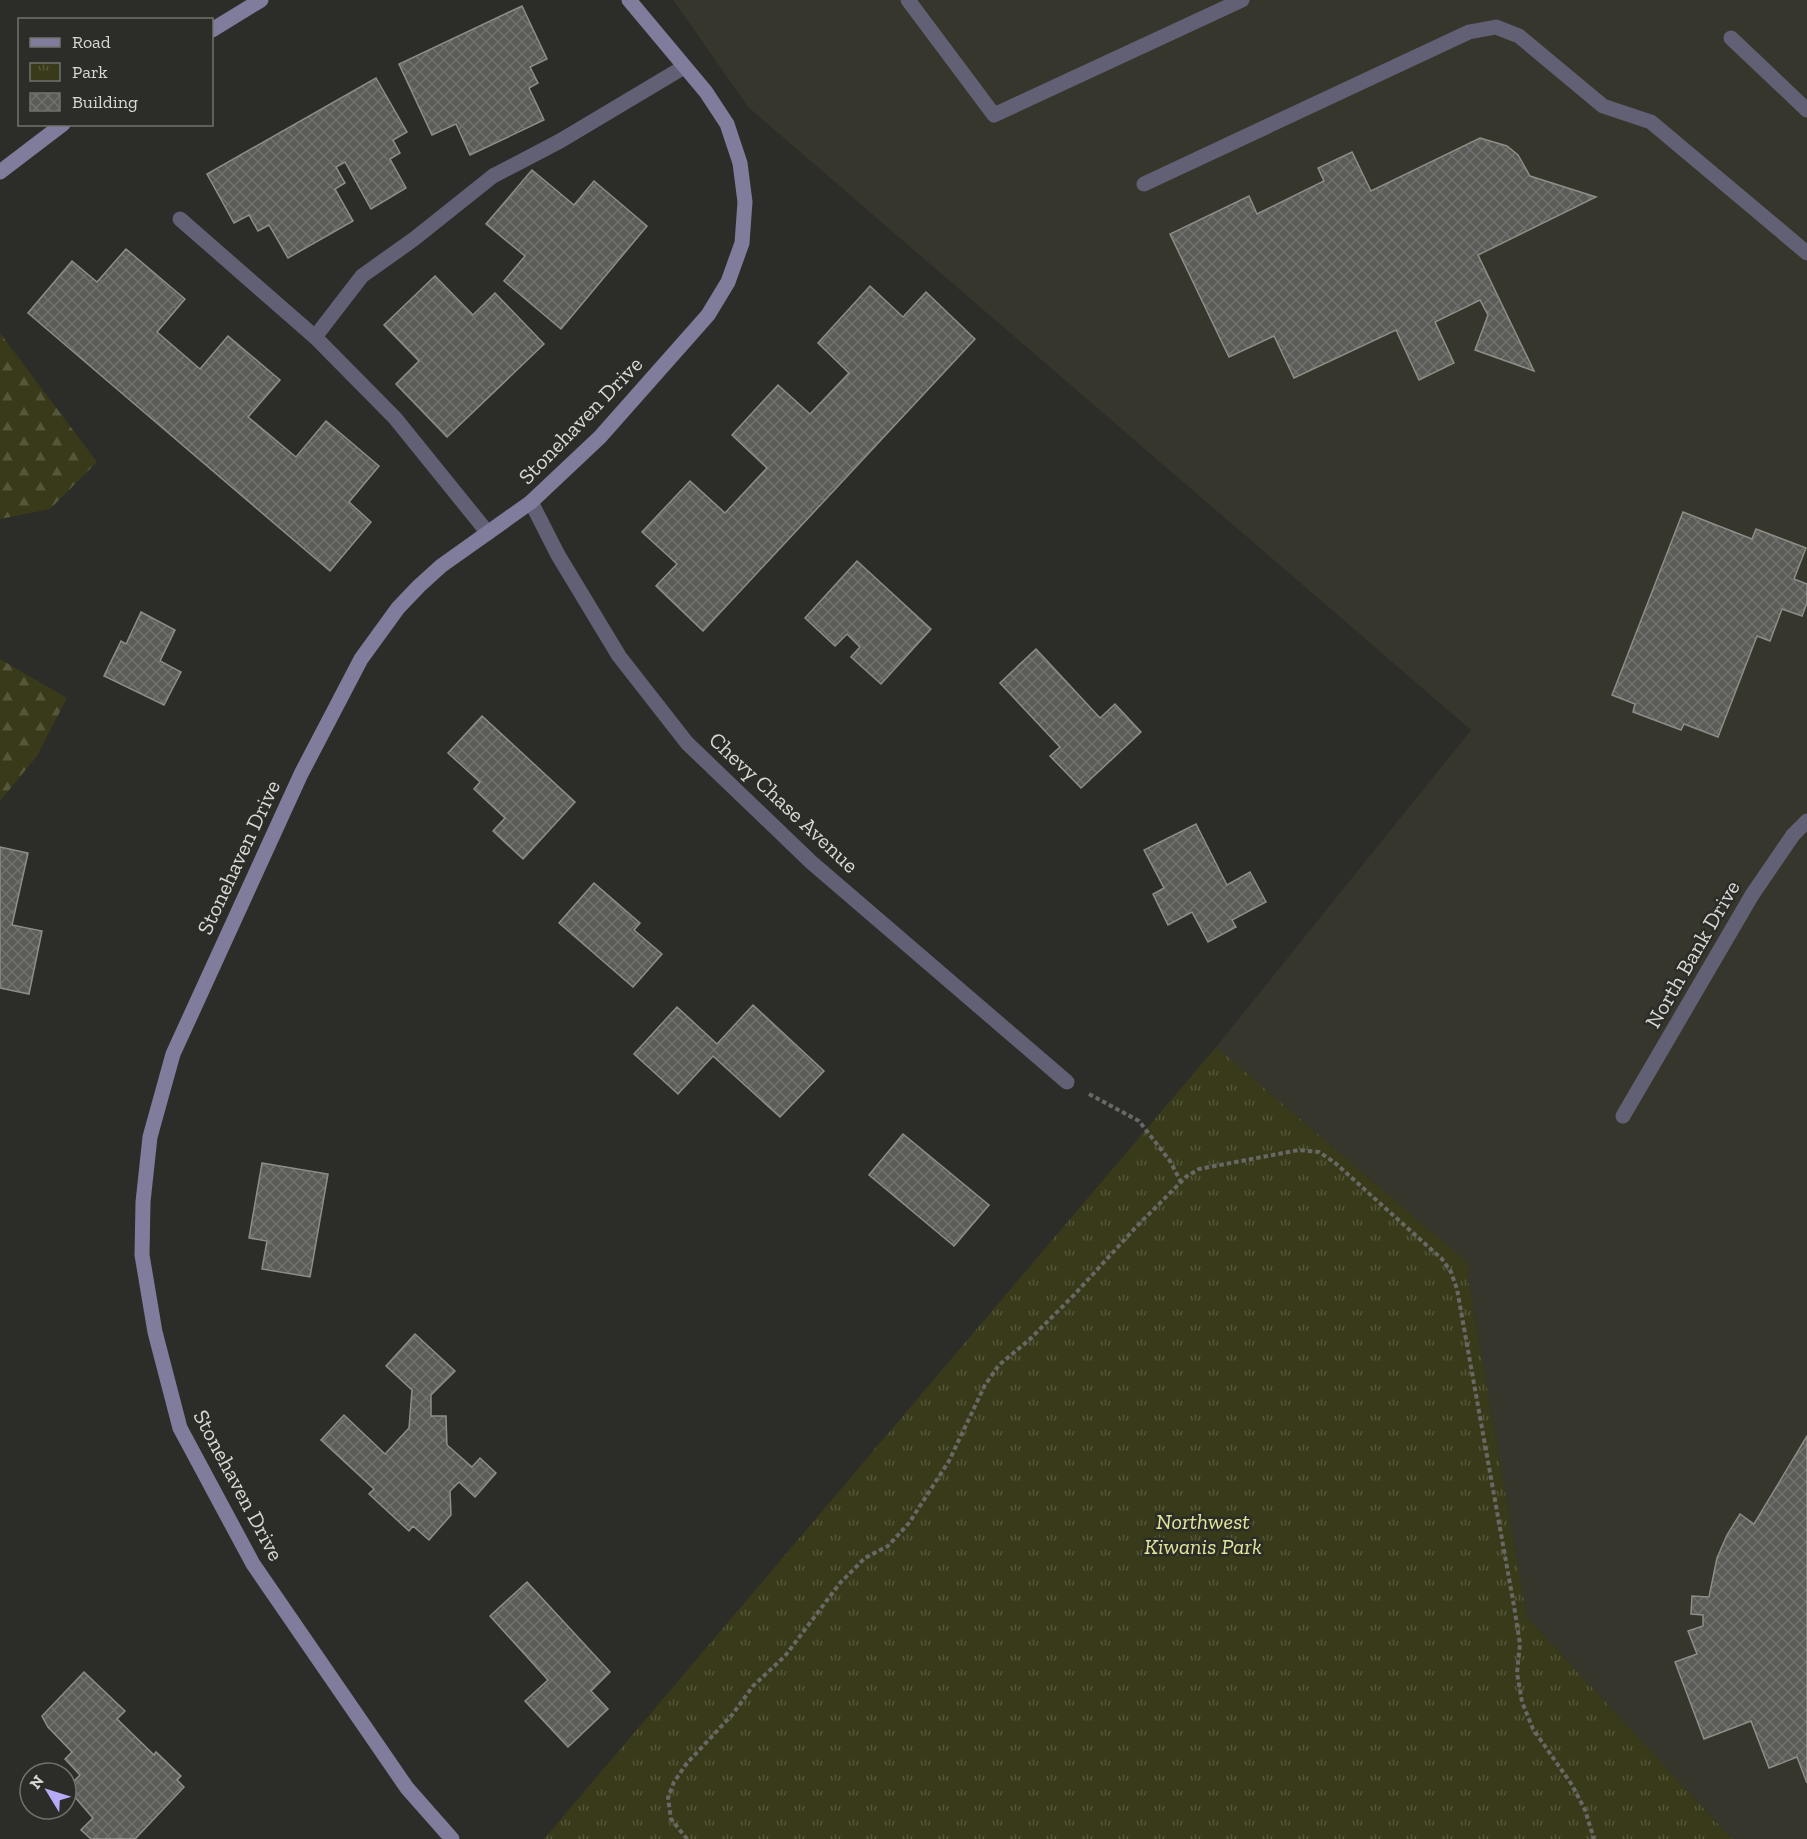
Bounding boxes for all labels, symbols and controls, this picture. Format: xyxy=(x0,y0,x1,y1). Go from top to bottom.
legend xyxy=(18,18,213,126)
text: Road xyxy=(72,31,111,53)
text: Park xyxy=(72,61,108,83)
text: Building xyxy=(72,91,138,113)
street label: Stonehaven Drive xyxy=(513,351,648,490)
street label: Chevy Chase Avenue xyxy=(703,726,864,879)
street label: Stonehaven Drive xyxy=(191,776,286,939)
street label: North Bank Drive xyxy=(1639,875,1746,1033)
street label: Stonehaven Drive xyxy=(187,1405,290,1565)
park label: Northwest Kiwanis Park xyxy=(1144,1508,1262,1560)
north arrow xyxy=(18,1761,78,1821)
text: N xyxy=(25,1771,48,1793)

